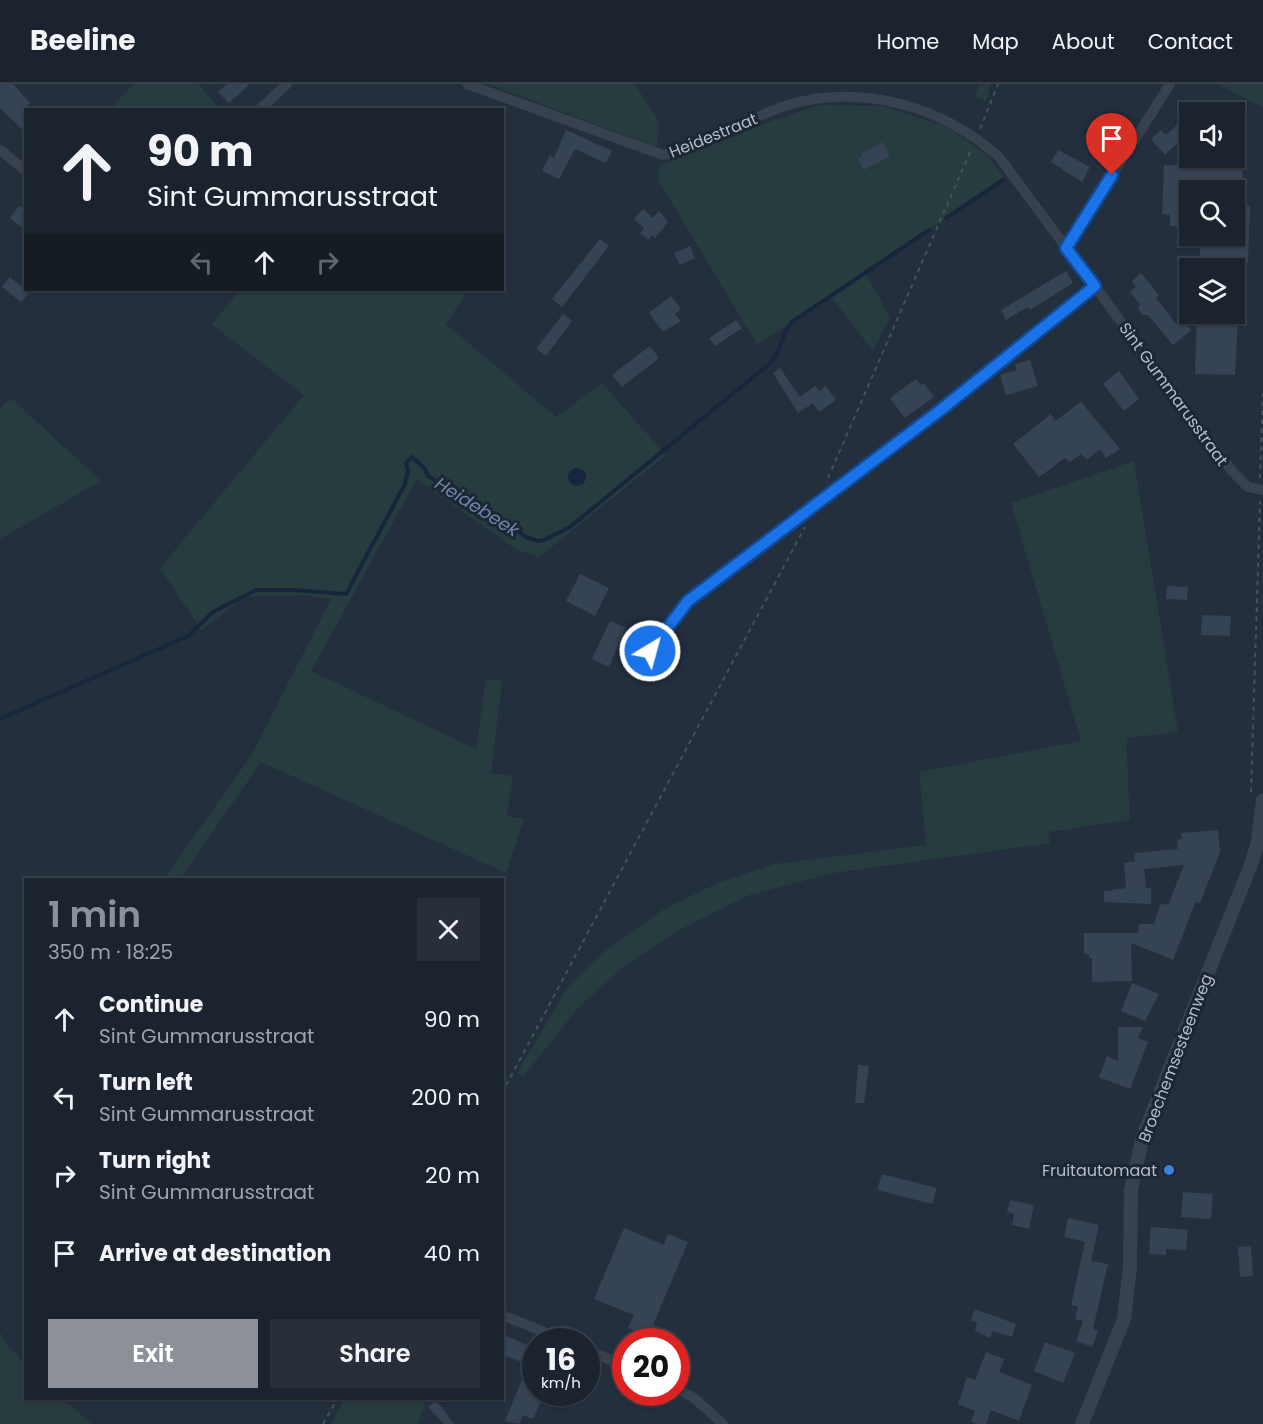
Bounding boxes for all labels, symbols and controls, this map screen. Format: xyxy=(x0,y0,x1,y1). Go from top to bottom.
text: Beeline xyxy=(30,21,136,60)
text: Home xyxy=(877,27,939,56)
text: Map xyxy=(972,27,1019,56)
text: About xyxy=(1052,27,1115,56)
text: Contact xyxy=(1148,27,1233,56)
map controls xyxy=(1179,102,1245,324)
button: sound xyxy=(1179,102,1245,168)
street label: Heidestraat xyxy=(666,107,761,164)
pin xyxy=(1086,113,1137,175)
text: 90 m xyxy=(147,122,254,181)
icon: arrive xyxy=(1095,122,1128,155)
icon: ahead xyxy=(48,132,126,210)
text: Sint Gummarusstraat xyxy=(147,178,438,215)
button: search xyxy=(1179,180,1245,246)
icon: left xyxy=(185,246,218,279)
icon: ahead xyxy=(248,246,281,279)
icon: right xyxy=(311,246,344,279)
button: layers xyxy=(1179,258,1245,324)
street label: Sint Gummarusstraat xyxy=(1114,318,1234,471)
water label: Heidebeek xyxy=(430,471,525,543)
position arrow xyxy=(618,619,682,683)
text: 1 min xyxy=(48,889,141,940)
button: close xyxy=(417,898,480,961)
text: 350 m · 18:25 xyxy=(48,938,173,966)
street label: Broechemsesteenweg xyxy=(1133,971,1218,1146)
text: Continue xyxy=(99,989,203,1020)
icon: ahead xyxy=(48,1003,81,1036)
text: 90 m xyxy=(424,1004,480,1035)
text: Sint Gummarusstraat xyxy=(99,1022,314,1050)
text: Turn left xyxy=(99,1067,193,1098)
icon: left xyxy=(48,1081,81,1114)
text: 200 m xyxy=(411,1082,480,1113)
text: Sint Gummarusstraat xyxy=(99,1100,314,1128)
text: Turn right xyxy=(99,1145,210,1176)
icon: right xyxy=(48,1159,81,1192)
place label: Fruitautomaat xyxy=(1042,1159,1157,1182)
text: 20 m xyxy=(425,1160,480,1191)
marker: Fruitautomaat xyxy=(1162,1163,1176,1177)
text: Sint Gummarusstraat xyxy=(99,1178,314,1206)
icon: arrive xyxy=(48,1237,81,1270)
text: Arrive at destination xyxy=(99,1238,331,1269)
text: 40 m xyxy=(424,1238,480,1269)
button: Exit xyxy=(48,1319,258,1388)
button: Share xyxy=(270,1319,480,1388)
speed limit sign: 20 xyxy=(612,1328,690,1406)
text: 16 xyxy=(546,1338,576,1381)
text: km/h xyxy=(541,1372,581,1393)

